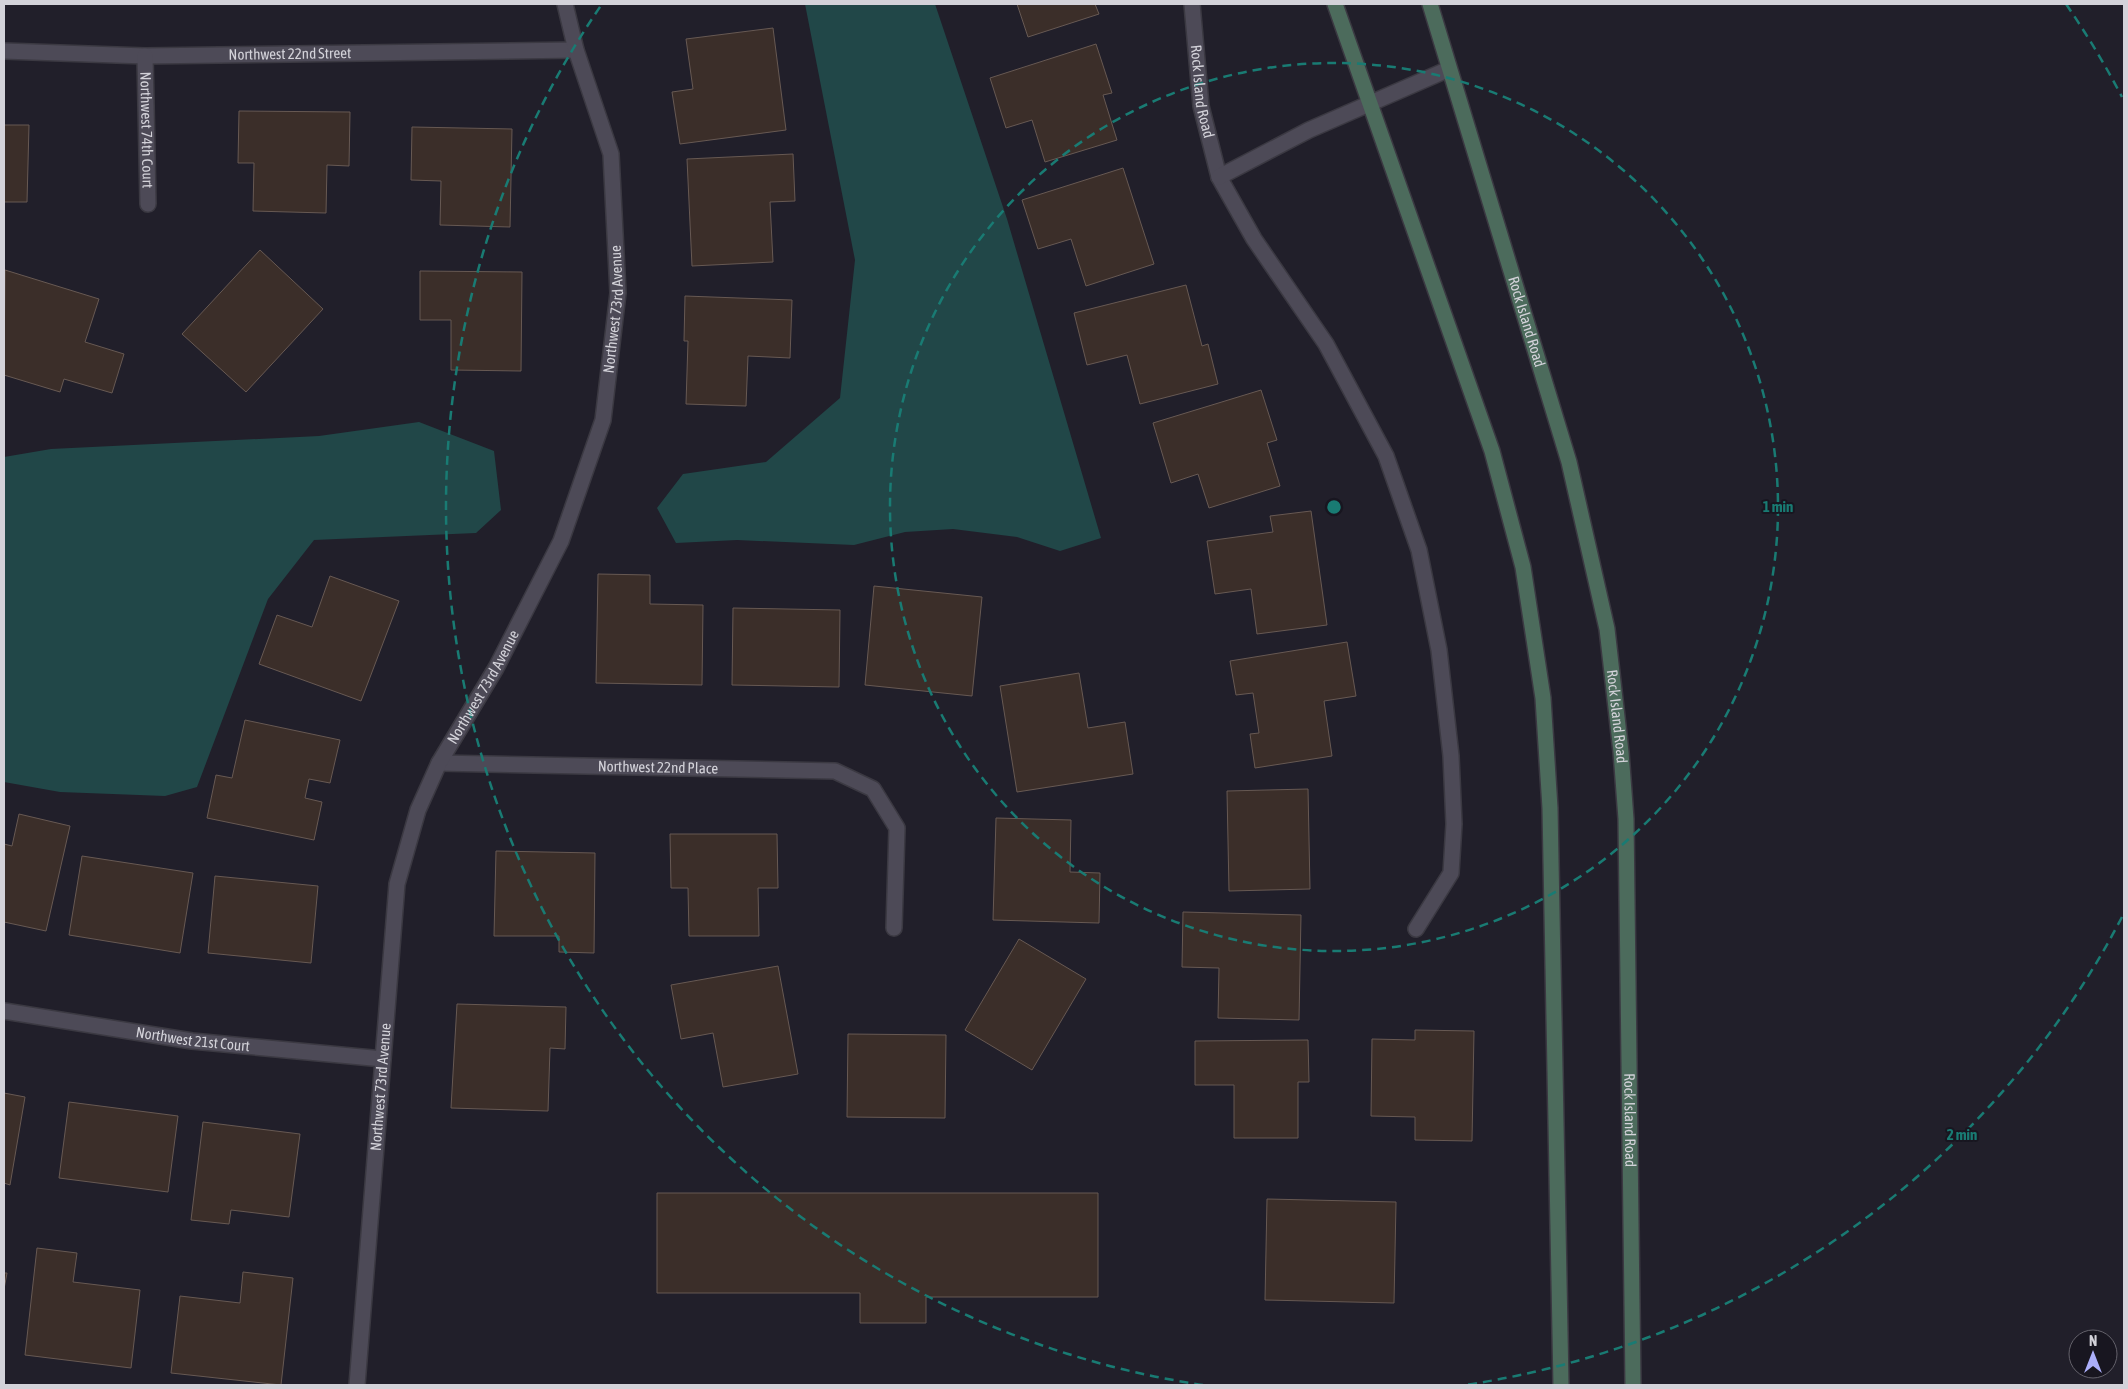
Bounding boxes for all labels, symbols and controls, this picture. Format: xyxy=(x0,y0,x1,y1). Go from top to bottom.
street label: Northwest 22nd Street xyxy=(228,44,351,63)
street label: Rock Island Road xyxy=(1188,44,1218,140)
street label: Northwest 74th Court xyxy=(137,72,157,188)
street label: Northwest 73rd Avenue xyxy=(600,245,626,374)
street label: Rock Island Road xyxy=(1505,274,1549,369)
centre of rings xyxy=(1325,498,1343,516)
text: 1 min xyxy=(1763,498,1793,515)
street label: Northwest 73rd Avenue xyxy=(444,627,522,747)
street label: Rock Island Road xyxy=(1604,669,1631,764)
street label: Northwest 22nd Place xyxy=(598,757,719,777)
street label: Northwest 73rd Avenue xyxy=(367,1022,394,1152)
street label: Northwest 21st Court xyxy=(135,1023,251,1054)
street label: Rock Island Road xyxy=(1621,1073,1639,1167)
text: 2 min xyxy=(1947,1126,1977,1143)
north arrow xyxy=(2068,1329,2118,1379)
text: N xyxy=(2089,1333,2097,1349)

